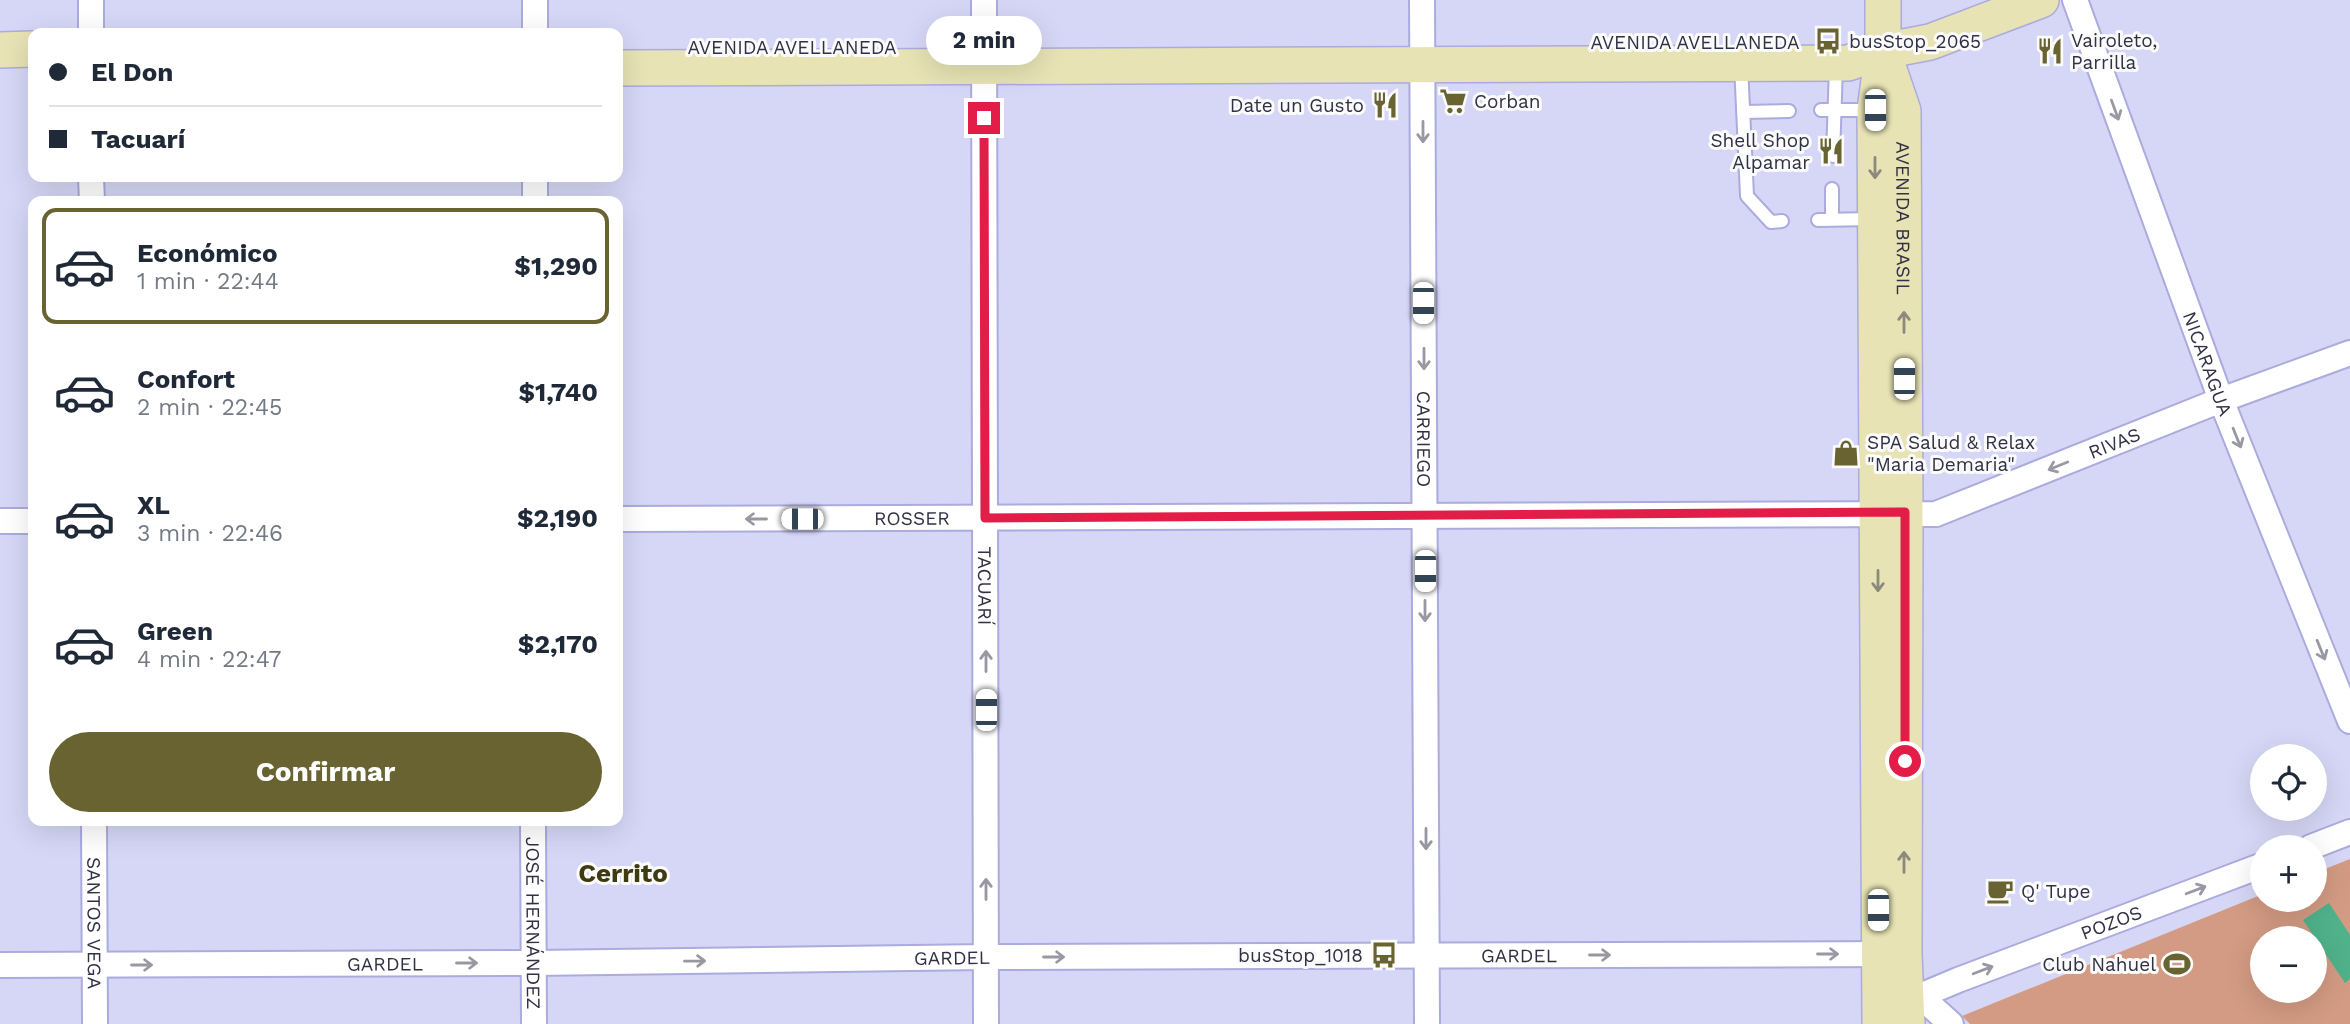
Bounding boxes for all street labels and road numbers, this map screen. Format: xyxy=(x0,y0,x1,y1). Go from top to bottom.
street label: AVENIDA AVELLANEDA xyxy=(1590,31,1800,54)
street label: AVENIDA AVELLANEDA xyxy=(687,36,897,59)
street label: AVENIDA BRASIL xyxy=(1891,141,1915,295)
street label: NICARAGUA xyxy=(2178,308,2237,420)
street label: CARRIEGO xyxy=(1412,391,1435,487)
street label: RIVAS xyxy=(2085,422,2144,464)
street label: ROSSER xyxy=(874,507,950,530)
street label: TACUARÍ xyxy=(973,547,996,626)
street label: JOSÉ HERNÁNDEZ xyxy=(521,837,545,1009)
street label: SANTOS VEGA xyxy=(82,857,106,990)
street label: POZOS xyxy=(2078,901,2145,945)
street label: GARDEL xyxy=(1481,944,1557,967)
street label: GARDEL xyxy=(914,946,990,970)
street label: GARDEL xyxy=(347,952,423,976)

